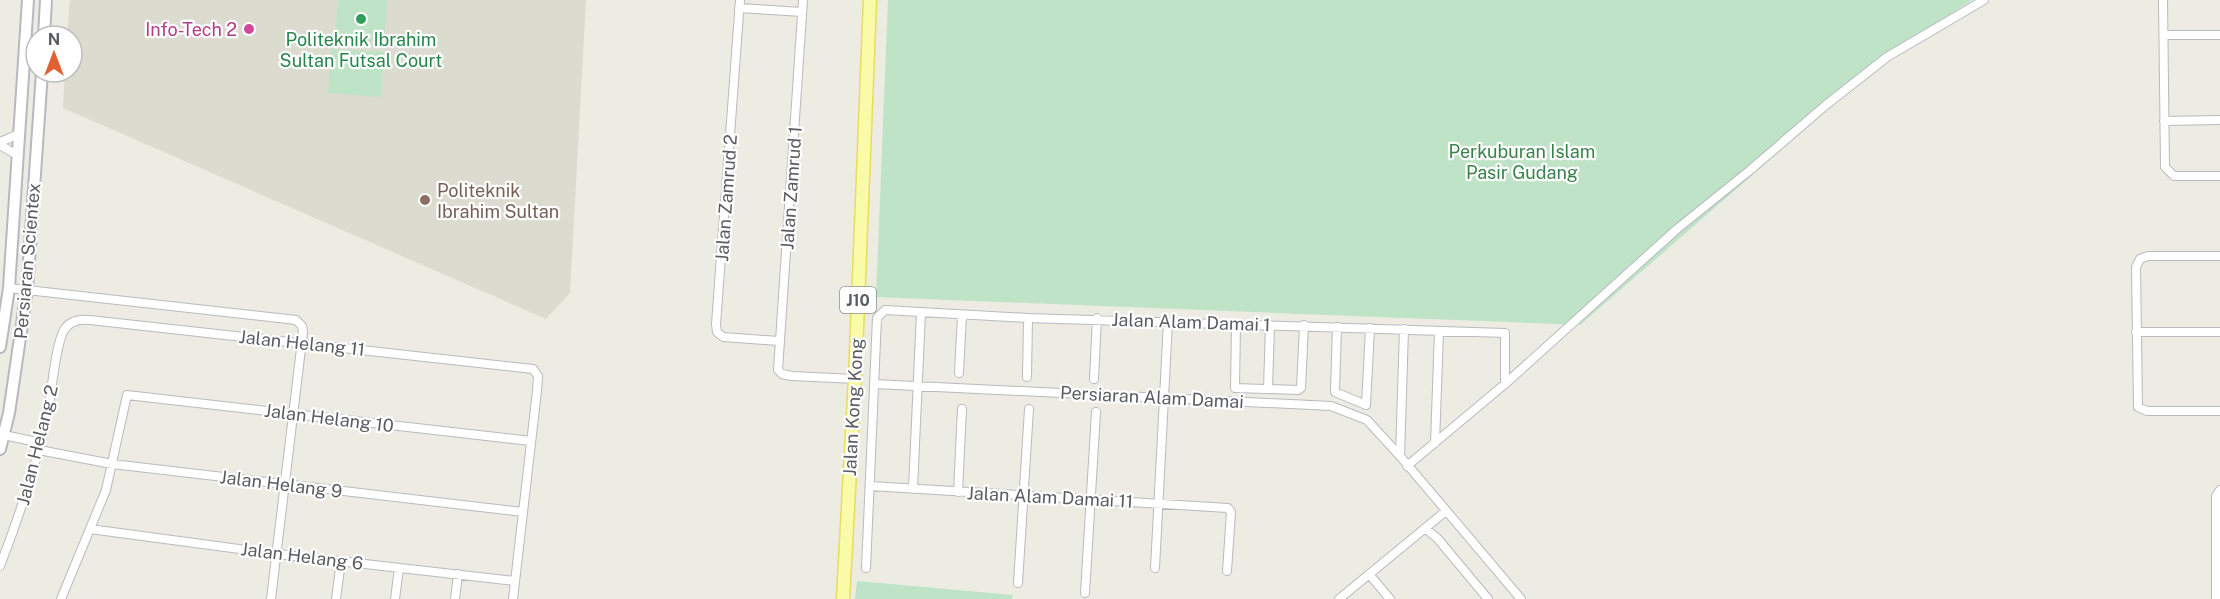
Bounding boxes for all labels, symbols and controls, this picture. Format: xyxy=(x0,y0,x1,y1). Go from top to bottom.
marker: Politeknik Ibrahim Sultan Futsal Court xyxy=(354,12,368,26)
place label: Info-Tech 2 xyxy=(145,19,237,40)
marker: Info-Tech 2 xyxy=(242,22,256,36)
north arrow xyxy=(24,24,84,84)
place label: Politeknik Ibrahim Sultan Futsal Court xyxy=(280,29,442,71)
text: N xyxy=(48,30,60,49)
street label: Jalan Zamrud 1 xyxy=(776,125,806,251)
street label: Jalan Zamrud 2 xyxy=(711,134,741,262)
park label: Perkuburan Islam Pasir Gudang xyxy=(1449,141,1595,183)
place label: Politeknik Ibrahim Sultan xyxy=(437,180,559,222)
street label: Persiaran Scientex xyxy=(10,182,44,340)
marker: Politeknik Ibrahim Sultan xyxy=(418,193,432,207)
road number: J10 xyxy=(840,287,876,313)
street label: Jalan Alam Damai 1 xyxy=(1111,309,1271,335)
street label: Jalan Helang 11 xyxy=(238,326,366,360)
street label: Jalan Kong Kong xyxy=(839,337,867,477)
street label: Persiaran Alam Damai xyxy=(1060,382,1244,412)
street label: Jalan Helang 2 xyxy=(12,383,62,507)
street label: Jalan Helang 10 xyxy=(263,400,395,436)
street label: Jalan Helang 9 xyxy=(218,466,344,502)
street label: Jalan Alam Damai 11 xyxy=(966,482,1134,512)
street label: Jalan Helang 6 xyxy=(239,538,365,574)

